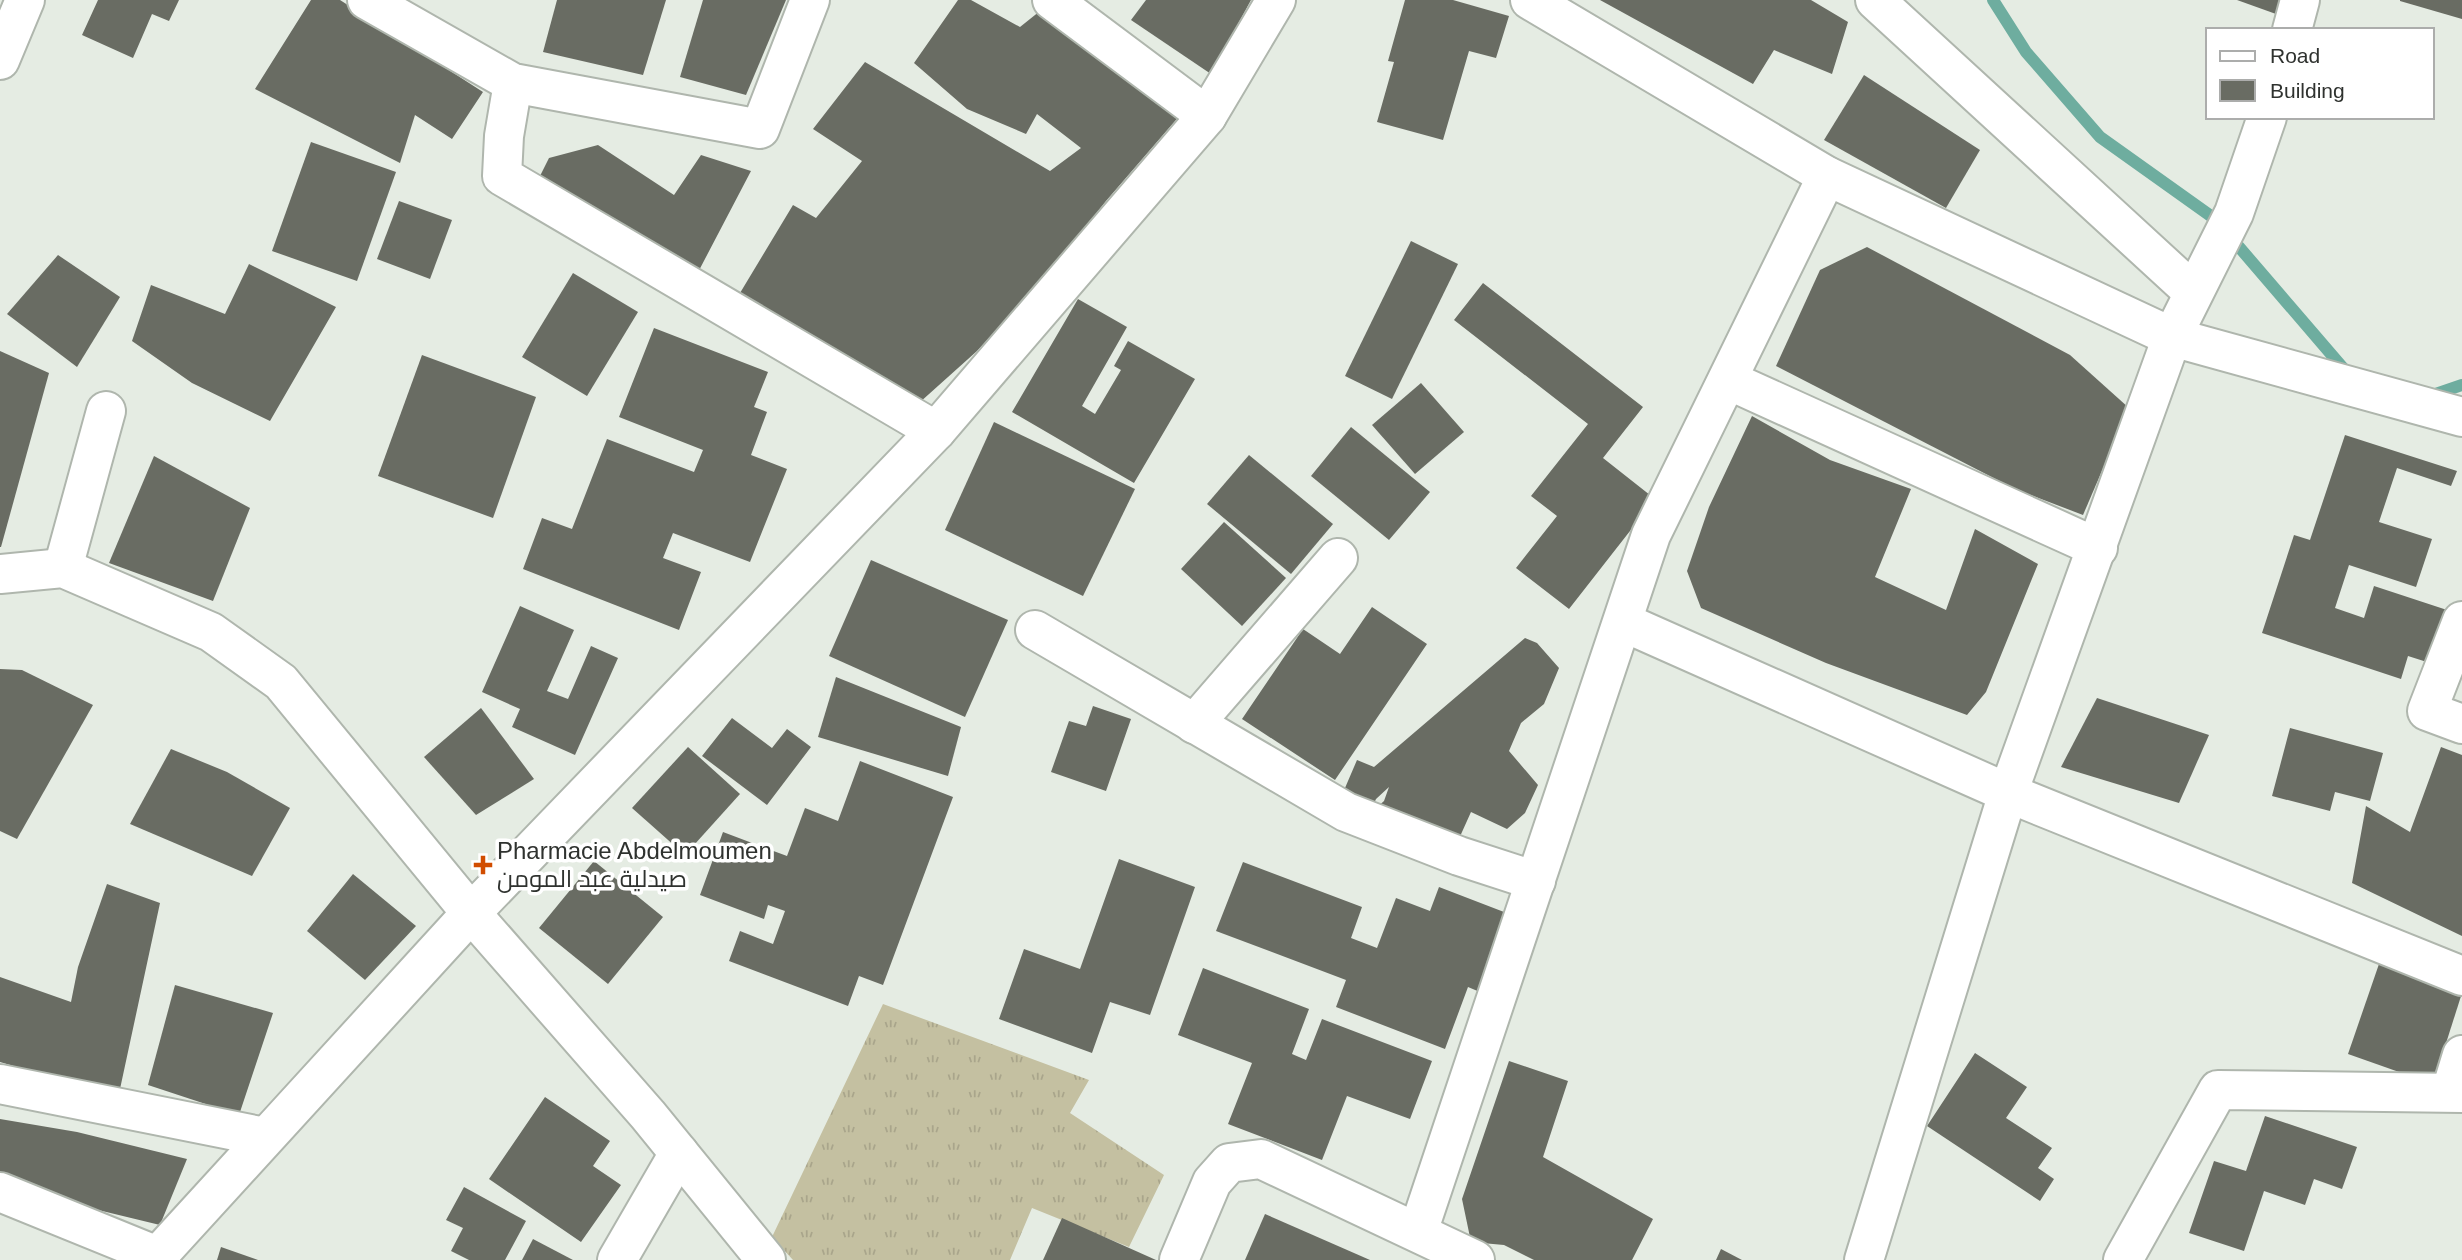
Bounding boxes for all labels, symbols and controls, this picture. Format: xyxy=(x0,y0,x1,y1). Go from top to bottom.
legend xyxy=(2206,28,2434,119)
text: Road xyxy=(2270,44,2320,67)
text: Building xyxy=(2270,79,2345,102)
place label: Pharmacie Abdelmoumen صيدلية عبد المومن xyxy=(497,837,772,893)
marker: Pharmacie Abdelmoumen صيدلية عبد المومن xyxy=(475,857,491,873)

